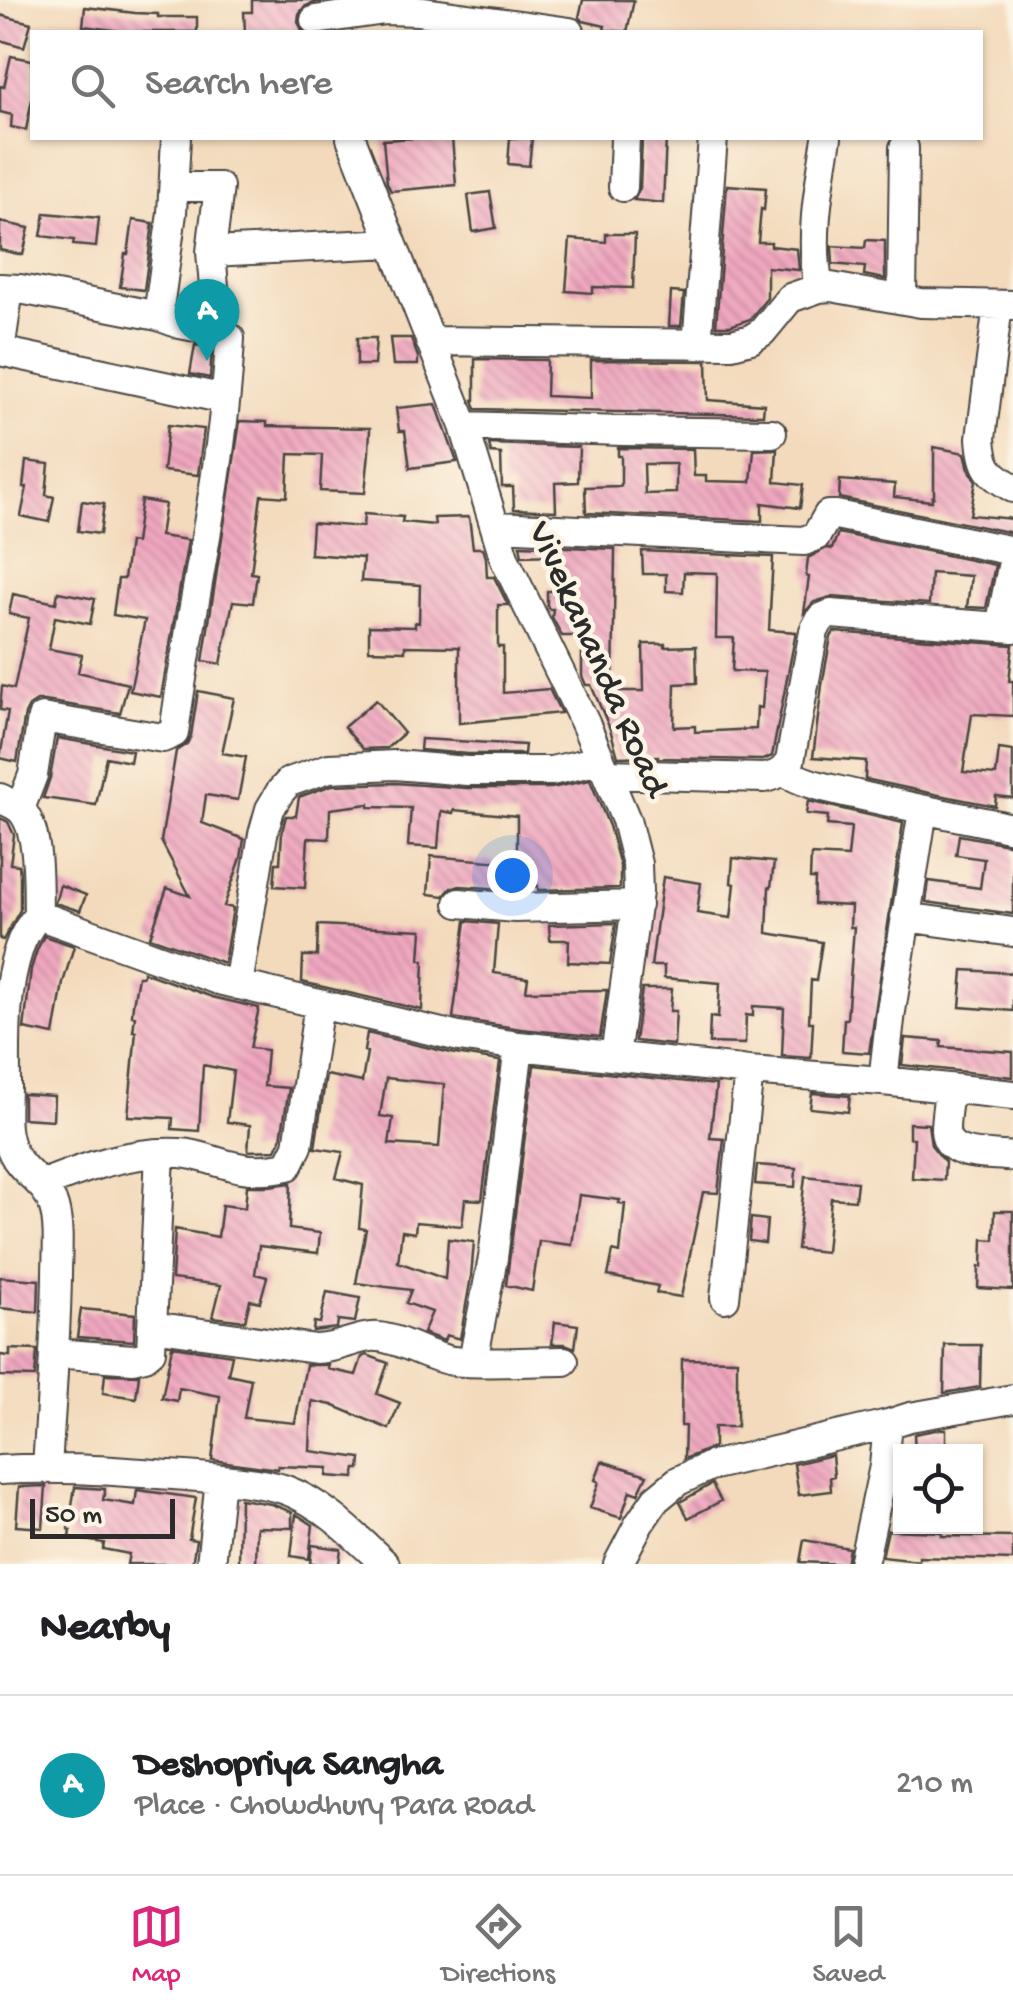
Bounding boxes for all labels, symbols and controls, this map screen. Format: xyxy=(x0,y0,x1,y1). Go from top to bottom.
search box xyxy=(30,30,983,140)
icon: search xyxy=(65,58,120,113)
text: Search here xyxy=(145,63,332,107)
pin: A xyxy=(174,278,240,361)
street label: Vivekananda Road xyxy=(515,515,677,807)
your location xyxy=(487,850,538,901)
map controls xyxy=(893,1444,983,1534)
button: locate xyxy=(893,1444,983,1534)
scale bar xyxy=(30,1494,175,1538)
text: 50 m xyxy=(45,1500,102,1533)
text: Nearby xyxy=(40,1605,170,1654)
text: Deshopriya Sangha xyxy=(135,1744,443,1788)
text: A xyxy=(63,1766,82,1804)
text: 210 m xyxy=(896,1766,973,1804)
text: Place · Chowdhury Para Road xyxy=(135,1788,534,1826)
tab: Map xyxy=(129,1899,184,1992)
tab: Directions xyxy=(441,1899,555,1992)
tab: Saved xyxy=(812,1899,884,1992)

